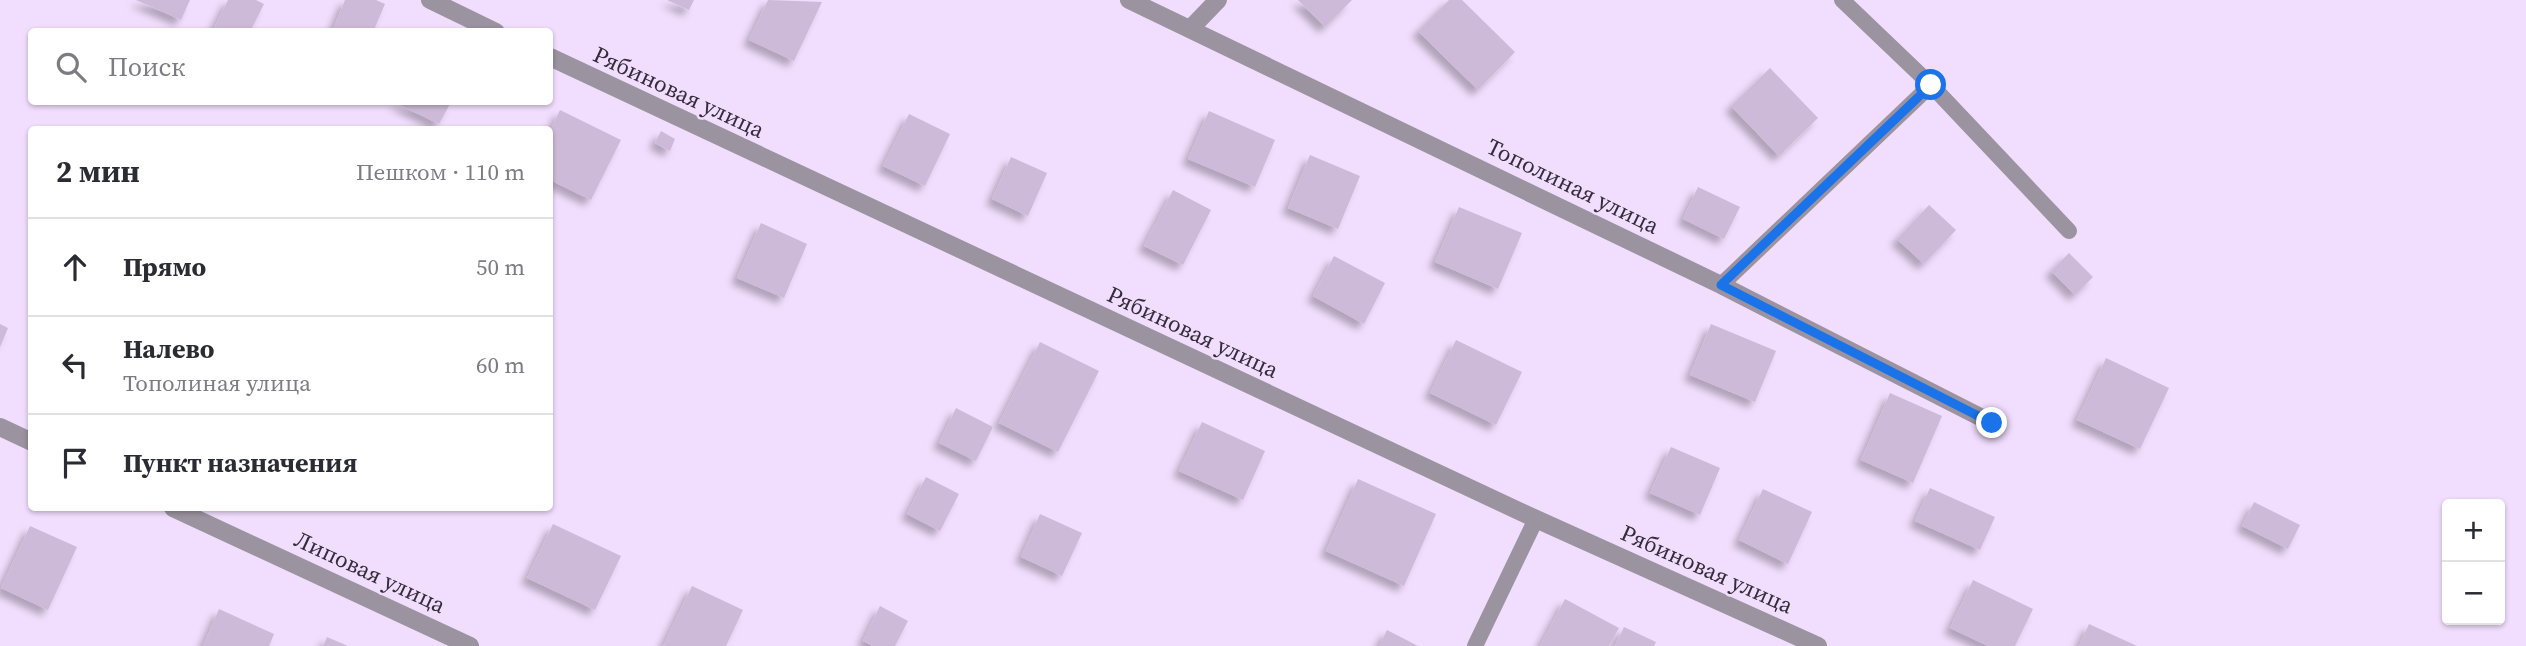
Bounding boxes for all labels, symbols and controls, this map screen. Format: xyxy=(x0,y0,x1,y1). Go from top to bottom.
search box xyxy=(28,28,553,105)
street label: Рябиновая улица xyxy=(588,38,770,146)
icon: search xyxy=(52,48,90,86)
text: Поиск xyxy=(108,49,185,85)
route start xyxy=(1915,69,1946,100)
street label: Тополиная улица xyxy=(1482,130,1665,242)
text: 2 мин xyxy=(56,151,140,192)
text: Пешком · 110 m xyxy=(356,156,525,188)
icon: ahead xyxy=(56,248,94,286)
text: Прямо xyxy=(123,249,206,285)
text: 50 m xyxy=(476,251,525,283)
street label: Рябиновая улица xyxy=(1102,278,1284,386)
text: Налево xyxy=(123,331,214,367)
icon: left xyxy=(56,346,94,384)
text: 60 m xyxy=(476,349,525,381)
text: Тополиная улица xyxy=(123,367,311,399)
route end xyxy=(1976,407,2007,438)
icon: arrive xyxy=(56,444,94,482)
text: Пункт назначения xyxy=(123,445,357,481)
map controls xyxy=(2442,499,2505,625)
button: + xyxy=(2442,499,2505,562)
street label: Рябиновая улица xyxy=(1616,517,1799,621)
street label: Липовая улица xyxy=(289,523,451,621)
button: − xyxy=(2442,562,2505,625)

